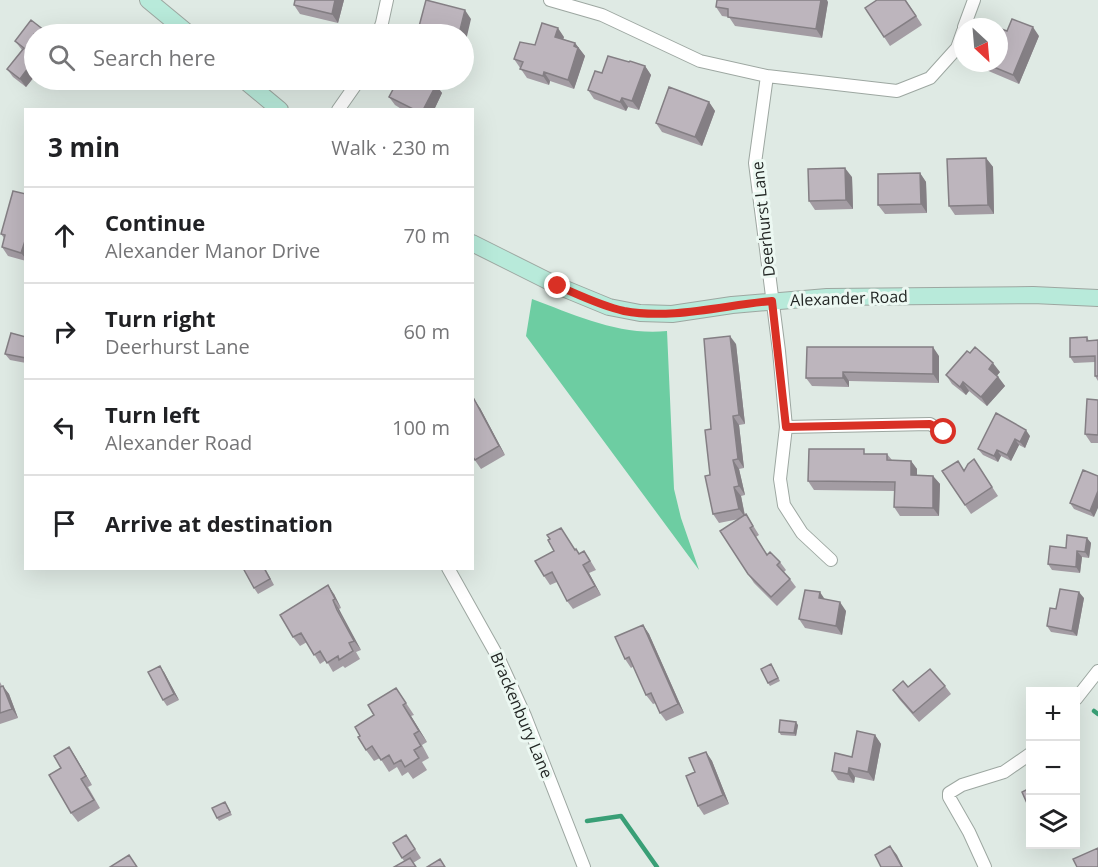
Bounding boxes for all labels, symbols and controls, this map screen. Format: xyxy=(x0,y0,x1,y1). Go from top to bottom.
north arrow xyxy=(954,18,1008,72)
search box xyxy=(24,24,474,90)
icon: search xyxy=(45,41,78,74)
text: Search here xyxy=(93,42,216,72)
text: 3 min xyxy=(48,129,120,165)
text: Walk · 230 m xyxy=(331,134,450,161)
street label: Deerhurst Lane xyxy=(746,160,780,278)
text: Continue xyxy=(105,207,205,237)
icon: ahead xyxy=(48,219,81,252)
text: 70 m xyxy=(403,222,450,249)
text: Alexander Manor Drive xyxy=(105,237,320,264)
route end xyxy=(544,272,570,298)
street label: Alexander Road xyxy=(790,285,908,311)
text: Turn right xyxy=(105,303,216,333)
icon: right xyxy=(48,315,81,348)
text: 60 m xyxy=(403,318,450,345)
text: Deerhurst Lane xyxy=(105,333,250,360)
text: Turn left xyxy=(105,399,200,429)
icon: left xyxy=(48,411,81,444)
text: 100 m xyxy=(392,414,450,441)
route start xyxy=(930,418,956,444)
text: Alexander Road xyxy=(105,429,252,456)
icon: arrive xyxy=(48,507,81,540)
text: Arrive at destination xyxy=(105,508,333,538)
street label: Brackenbury Lane xyxy=(486,649,559,781)
map controls xyxy=(1026,687,1080,849)
button: + xyxy=(1026,687,1080,741)
button: − xyxy=(1026,741,1080,795)
button: layers xyxy=(1026,795,1080,849)

